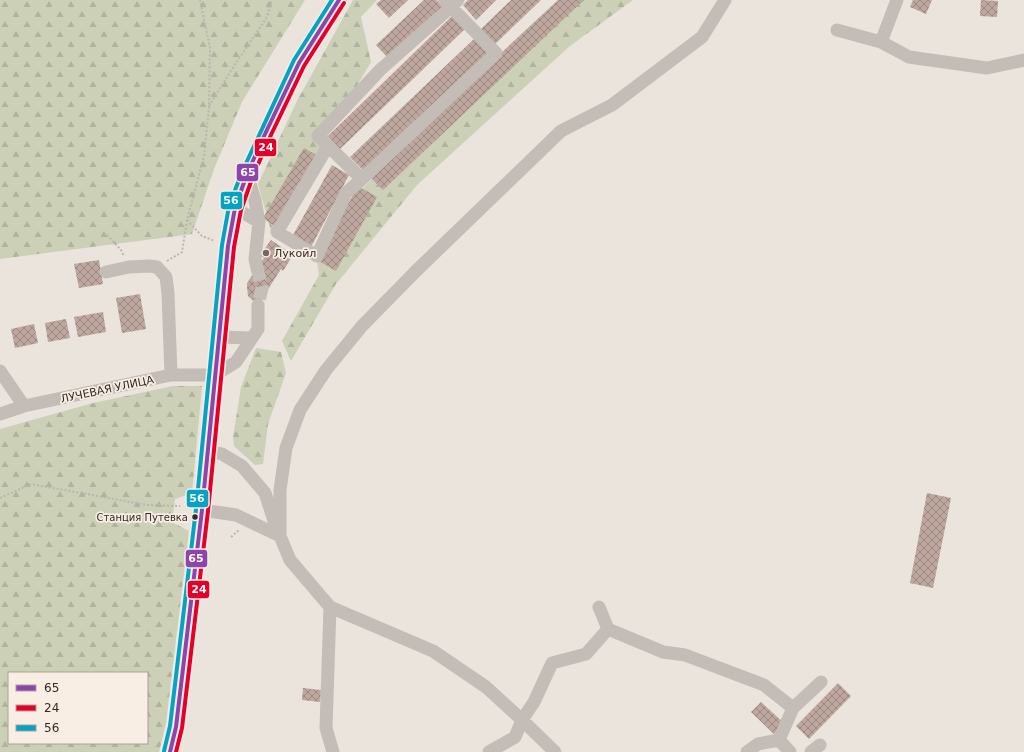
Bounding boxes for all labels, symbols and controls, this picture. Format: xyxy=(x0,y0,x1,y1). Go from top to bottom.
line badge: 24 xyxy=(254,138,277,157)
text: 24 xyxy=(258,141,274,154)
line badge: 65 xyxy=(236,163,259,182)
text: 65 xyxy=(240,166,256,179)
line badge: 56 xyxy=(220,191,243,210)
text: 56 xyxy=(223,194,239,207)
place label: Лукойл xyxy=(274,247,316,260)
marker: Лукойл xyxy=(261,248,271,258)
street label: ЛУЧЕВАЯ УЛИЦА xyxy=(59,373,155,406)
line badge: 56 xyxy=(186,489,209,508)
text: 56 xyxy=(189,492,205,505)
place label: Станция Путевка xyxy=(97,512,188,523)
marker: Станция Путевка xyxy=(190,512,200,522)
line badge: 65 xyxy=(185,549,208,568)
text: 65 xyxy=(188,552,204,565)
line badge: 24 xyxy=(187,580,210,599)
text: 24 xyxy=(191,583,207,596)
legend xyxy=(8,672,148,744)
text: 65 xyxy=(44,681,59,695)
text: 24 xyxy=(44,701,59,715)
text: 56 xyxy=(44,721,59,735)

